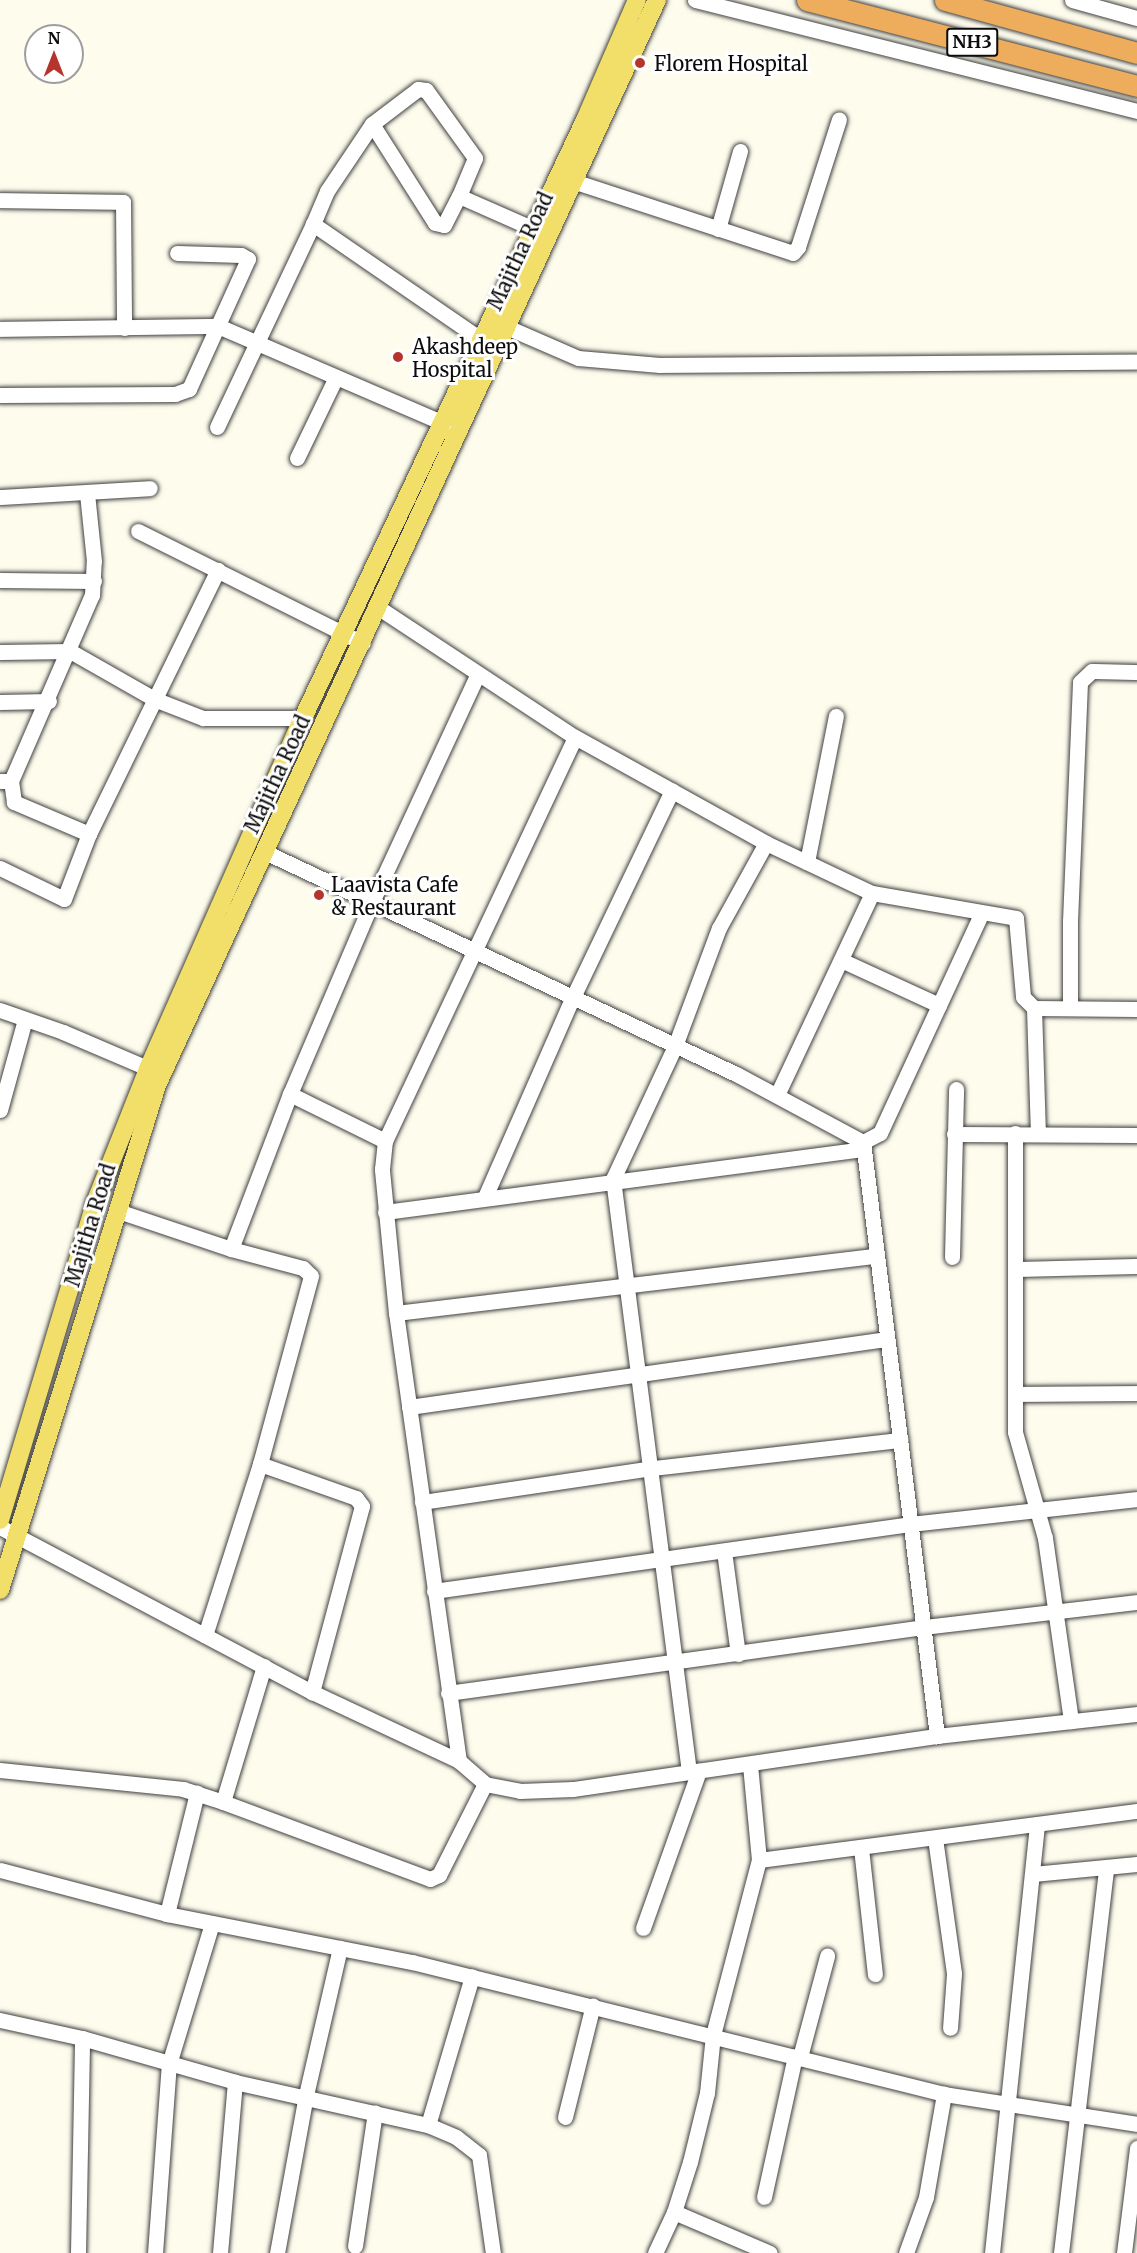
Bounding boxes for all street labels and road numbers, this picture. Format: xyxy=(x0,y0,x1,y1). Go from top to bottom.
road number: NH3 xyxy=(945,27,999,57)
street label: Majitha Road xyxy=(482,188,558,314)
street label: Majitha Road xyxy=(239,711,315,837)
street label: Majitha Road xyxy=(60,1161,120,1289)

